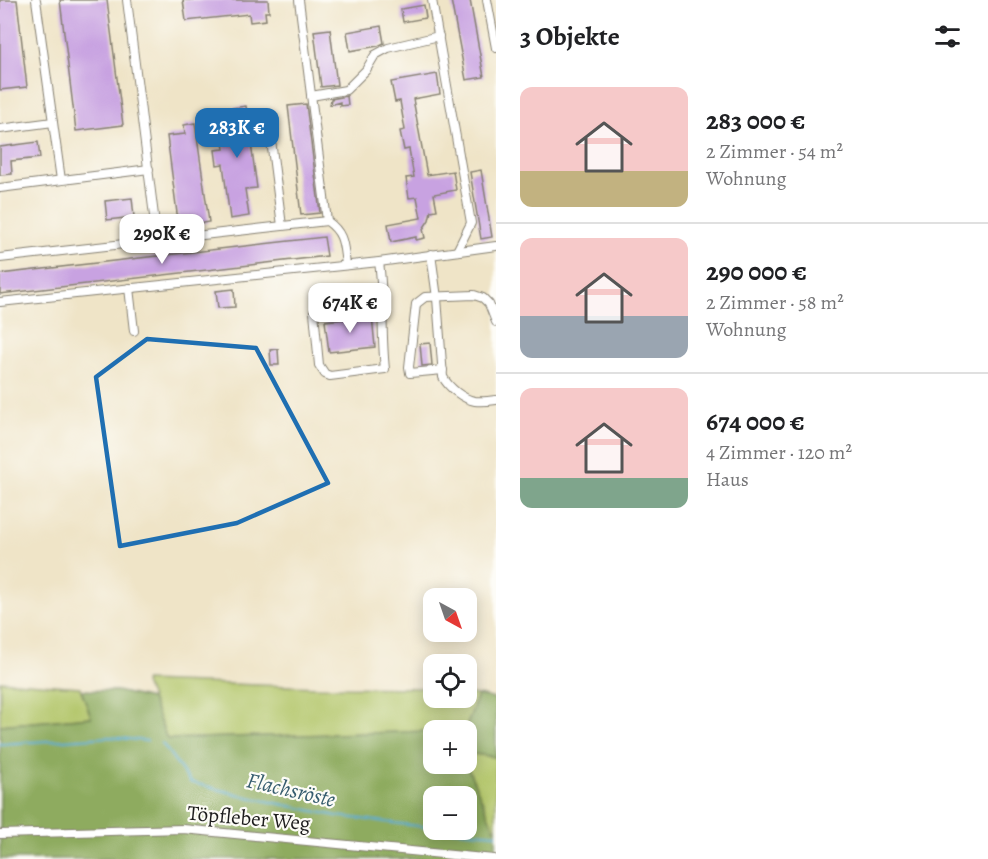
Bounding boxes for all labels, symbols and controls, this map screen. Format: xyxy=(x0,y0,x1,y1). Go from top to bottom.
text: 3 Objekte xyxy=(520,19,620,54)
icon: filters xyxy=(931,20,964,53)
text: 283 000 € xyxy=(706,103,805,138)
pin: 283K € xyxy=(188,108,286,159)
icon: home xyxy=(568,111,640,183)
text: 283K € xyxy=(209,114,265,141)
text: 2 Zimmer · 54 m² xyxy=(706,138,843,165)
text: Wohnung xyxy=(706,165,787,192)
pin: 290K € xyxy=(113,214,211,265)
text: 290K € xyxy=(133,220,191,247)
text: 290 000 € xyxy=(706,254,807,289)
icon: home xyxy=(568,262,640,334)
pin: 674K € xyxy=(301,283,399,334)
text: 674K € xyxy=(322,289,378,316)
text: 2 Zimmer · 58 m² xyxy=(706,289,844,316)
text: Wohnung xyxy=(706,316,787,343)
text: 674 000 € xyxy=(706,404,805,439)
icon: home xyxy=(568,412,640,484)
text: 4 Zimmer · 120 m² xyxy=(706,439,852,466)
text: Haus xyxy=(706,466,749,493)
north arrow xyxy=(423,588,477,642)
map controls xyxy=(423,588,477,840)
button: locate xyxy=(423,654,477,708)
button: + xyxy=(423,720,477,774)
water label: Flachsröste xyxy=(244,765,338,815)
button: − xyxy=(423,786,477,840)
street label: Töpfleber Weg xyxy=(186,799,312,837)

